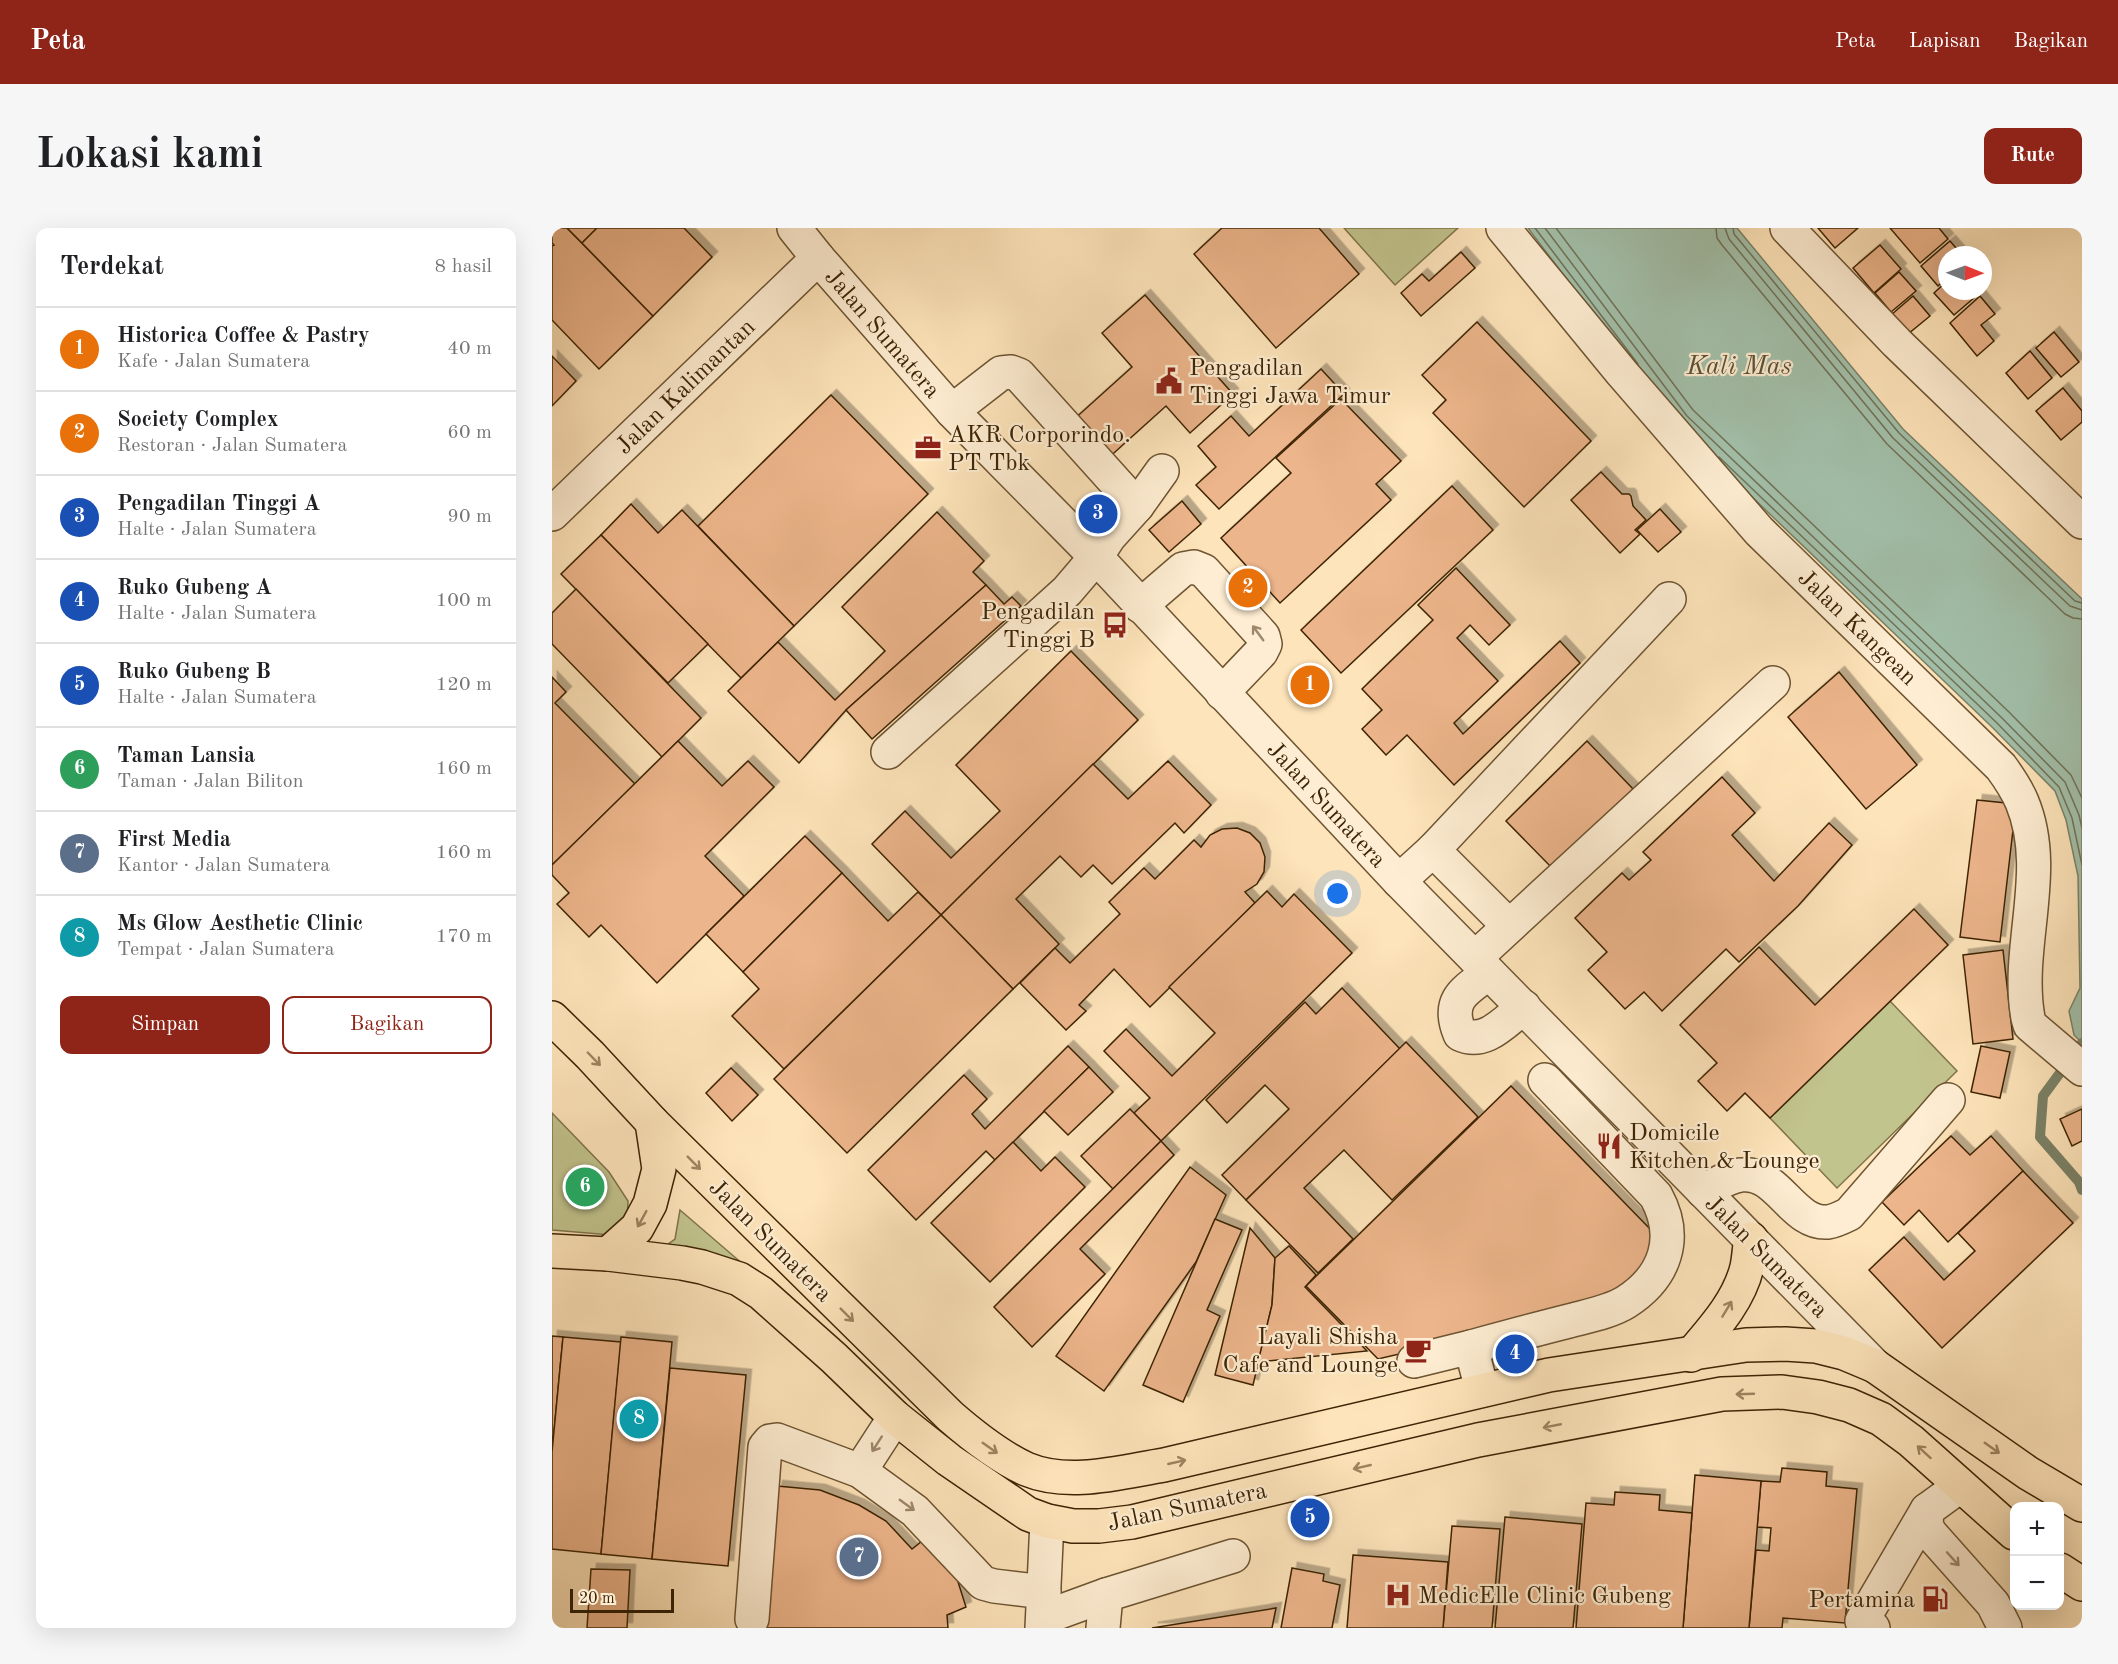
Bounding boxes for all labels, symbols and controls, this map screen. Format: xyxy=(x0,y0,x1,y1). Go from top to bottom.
text: Peta xyxy=(30,28,86,56)
text: Peta xyxy=(1835,31,1876,52)
text: Lapisan xyxy=(1909,31,1980,52)
text: Bagikan xyxy=(2013,31,2088,52)
button: Rute xyxy=(1984,128,2082,184)
text: Lokasi kami xyxy=(36,135,263,177)
north arrow xyxy=(1938,246,1992,300)
text: Terdekat xyxy=(60,254,164,280)
text: 8 hasil xyxy=(435,257,492,277)
street label: Jalan Sumatera xyxy=(819,265,944,404)
street label: Jalan Kalimantan xyxy=(612,315,761,460)
text: Historica Coffee & Pastry xyxy=(117,325,369,347)
text: 1 xyxy=(74,339,85,359)
text: 40 m xyxy=(447,339,492,359)
text: Kafe · Jalan Sumatera xyxy=(117,352,310,372)
water label: Kali Mas xyxy=(1685,354,1792,380)
place label: Pengadilan Tinggi Jawa Timur xyxy=(1189,357,1391,409)
public building icon: Pengadilan Tinggi Jawa Timur xyxy=(1154,366,1184,396)
text: Society Complex xyxy=(117,409,278,431)
text: 2 xyxy=(74,423,85,443)
text: 60 m xyxy=(447,423,492,443)
place label: AKR Corporindo. PT Tbk xyxy=(948,424,1131,476)
office icon: AKR Corporindo. PT Tbk xyxy=(913,433,943,463)
text: Restoran · Jalan Sumatera xyxy=(117,436,347,456)
pin: 3 xyxy=(1078,492,1118,536)
text: Pengadilan Tinggi A xyxy=(117,493,320,515)
text: 3 xyxy=(74,507,85,527)
text: 90 m xyxy=(447,507,492,527)
text: Halte · Jalan Sumatera xyxy=(117,520,317,540)
pin: 2 xyxy=(1228,566,1268,610)
street label: Jalan Kangean xyxy=(1793,566,1921,691)
text: Ruko Gubeng A xyxy=(117,577,272,599)
text: 4 xyxy=(74,591,85,611)
text: 100 m xyxy=(436,591,492,611)
place label: Pengadilan Tinggi B xyxy=(981,601,1095,653)
text: Halte · Jalan Sumatera xyxy=(117,604,317,624)
bus stop icon: Pengadilan Tinggi B xyxy=(1100,610,1130,640)
one-way arrow xyxy=(1252,625,1264,641)
text: Ruko Gubeng B xyxy=(117,661,271,683)
pin: 1 xyxy=(1290,662,1329,708)
text: 5 xyxy=(74,675,85,695)
text: 120 m xyxy=(436,675,492,695)
text: Halte · Jalan Sumatera xyxy=(117,688,317,708)
street label: Jalan Sumatera xyxy=(1261,738,1390,873)
text: Taman Lansia xyxy=(117,745,255,767)
text: 6 xyxy=(74,759,85,779)
text: 160 m xyxy=(436,759,492,779)
text: Taman · Jalan Biliton xyxy=(117,772,304,792)
text: First Media xyxy=(117,829,231,851)
text: 7 xyxy=(74,843,85,863)
text: 160 m xyxy=(436,843,492,863)
text: Kantor · Jalan Sumatera xyxy=(117,856,330,876)
your location xyxy=(1323,879,1352,908)
text: Ms Glow Aesthetic Clinic xyxy=(117,913,363,935)
text: 8 xyxy=(74,927,85,947)
text: 170 m xyxy=(436,927,492,947)
text: Tempat · Jalan Sumatera xyxy=(117,940,335,960)
button: Simpan xyxy=(60,996,270,1054)
button: Bagikan xyxy=(282,996,492,1054)
one-way arrow xyxy=(586,1052,601,1067)
place label: Domicile Kitchen & Lounge xyxy=(1629,1122,1820,1174)
restaurant icon: Domicile Kitchen & Lounge xyxy=(1594,1131,1624,1161)
one-way arrow xyxy=(686,1156,701,1171)
pin: 6 xyxy=(566,1164,604,1210)
street label: Jalan Sumatera xyxy=(704,1175,836,1307)
street label: Jalan Sumatera xyxy=(1700,1191,1832,1323)
one-way arrow xyxy=(636,1209,647,1227)
one-way arrow xyxy=(1721,1301,1733,1318)
one-way arrow xyxy=(840,1308,855,1323)
place label: Layali Shisha Cafe and Lounge xyxy=(1223,1326,1398,1378)
pin: 4 xyxy=(1496,1332,1534,1376)
cafe icon: Layali Shisha Cafe and Lounge xyxy=(1403,1335,1433,1365)
one-way arrow xyxy=(1735,1388,1755,1399)
pin: 8 xyxy=(620,1396,658,1442)
one-way arrow xyxy=(1543,1421,1563,1432)
one-way arrow xyxy=(871,1435,883,1452)
one-way arrow xyxy=(981,1442,997,1454)
one-way arrow xyxy=(1984,1442,2000,1454)
one-way arrow xyxy=(1916,1445,1931,1460)
one-way arrow xyxy=(1167,1455,1186,1467)
one-way arrow xyxy=(1353,1462,1372,1474)
street label: Jalan Sumatera xyxy=(1105,1479,1270,1537)
pin: 5 xyxy=(1290,1496,1329,1540)
one-way arrow xyxy=(899,1499,915,1512)
map controls xyxy=(2010,1502,2064,1610)
button: + xyxy=(2010,1502,2064,1556)
pin: 7 xyxy=(840,1534,878,1580)
one-way arrow xyxy=(1946,1551,1960,1566)
button: − xyxy=(2010,1556,2064,1610)
hospital icon: MedicElle Clinic Gubeng xyxy=(1383,1580,1413,1610)
fuel station icon: Pertamina xyxy=(1920,1584,1950,1614)
place label: MedicElle Clinic Gubeng xyxy=(1418,1585,1671,1609)
scale bar xyxy=(570,1586,674,1614)
place label: Pertamina xyxy=(1808,1589,1915,1613)
text: 20 m xyxy=(579,1591,615,1607)

